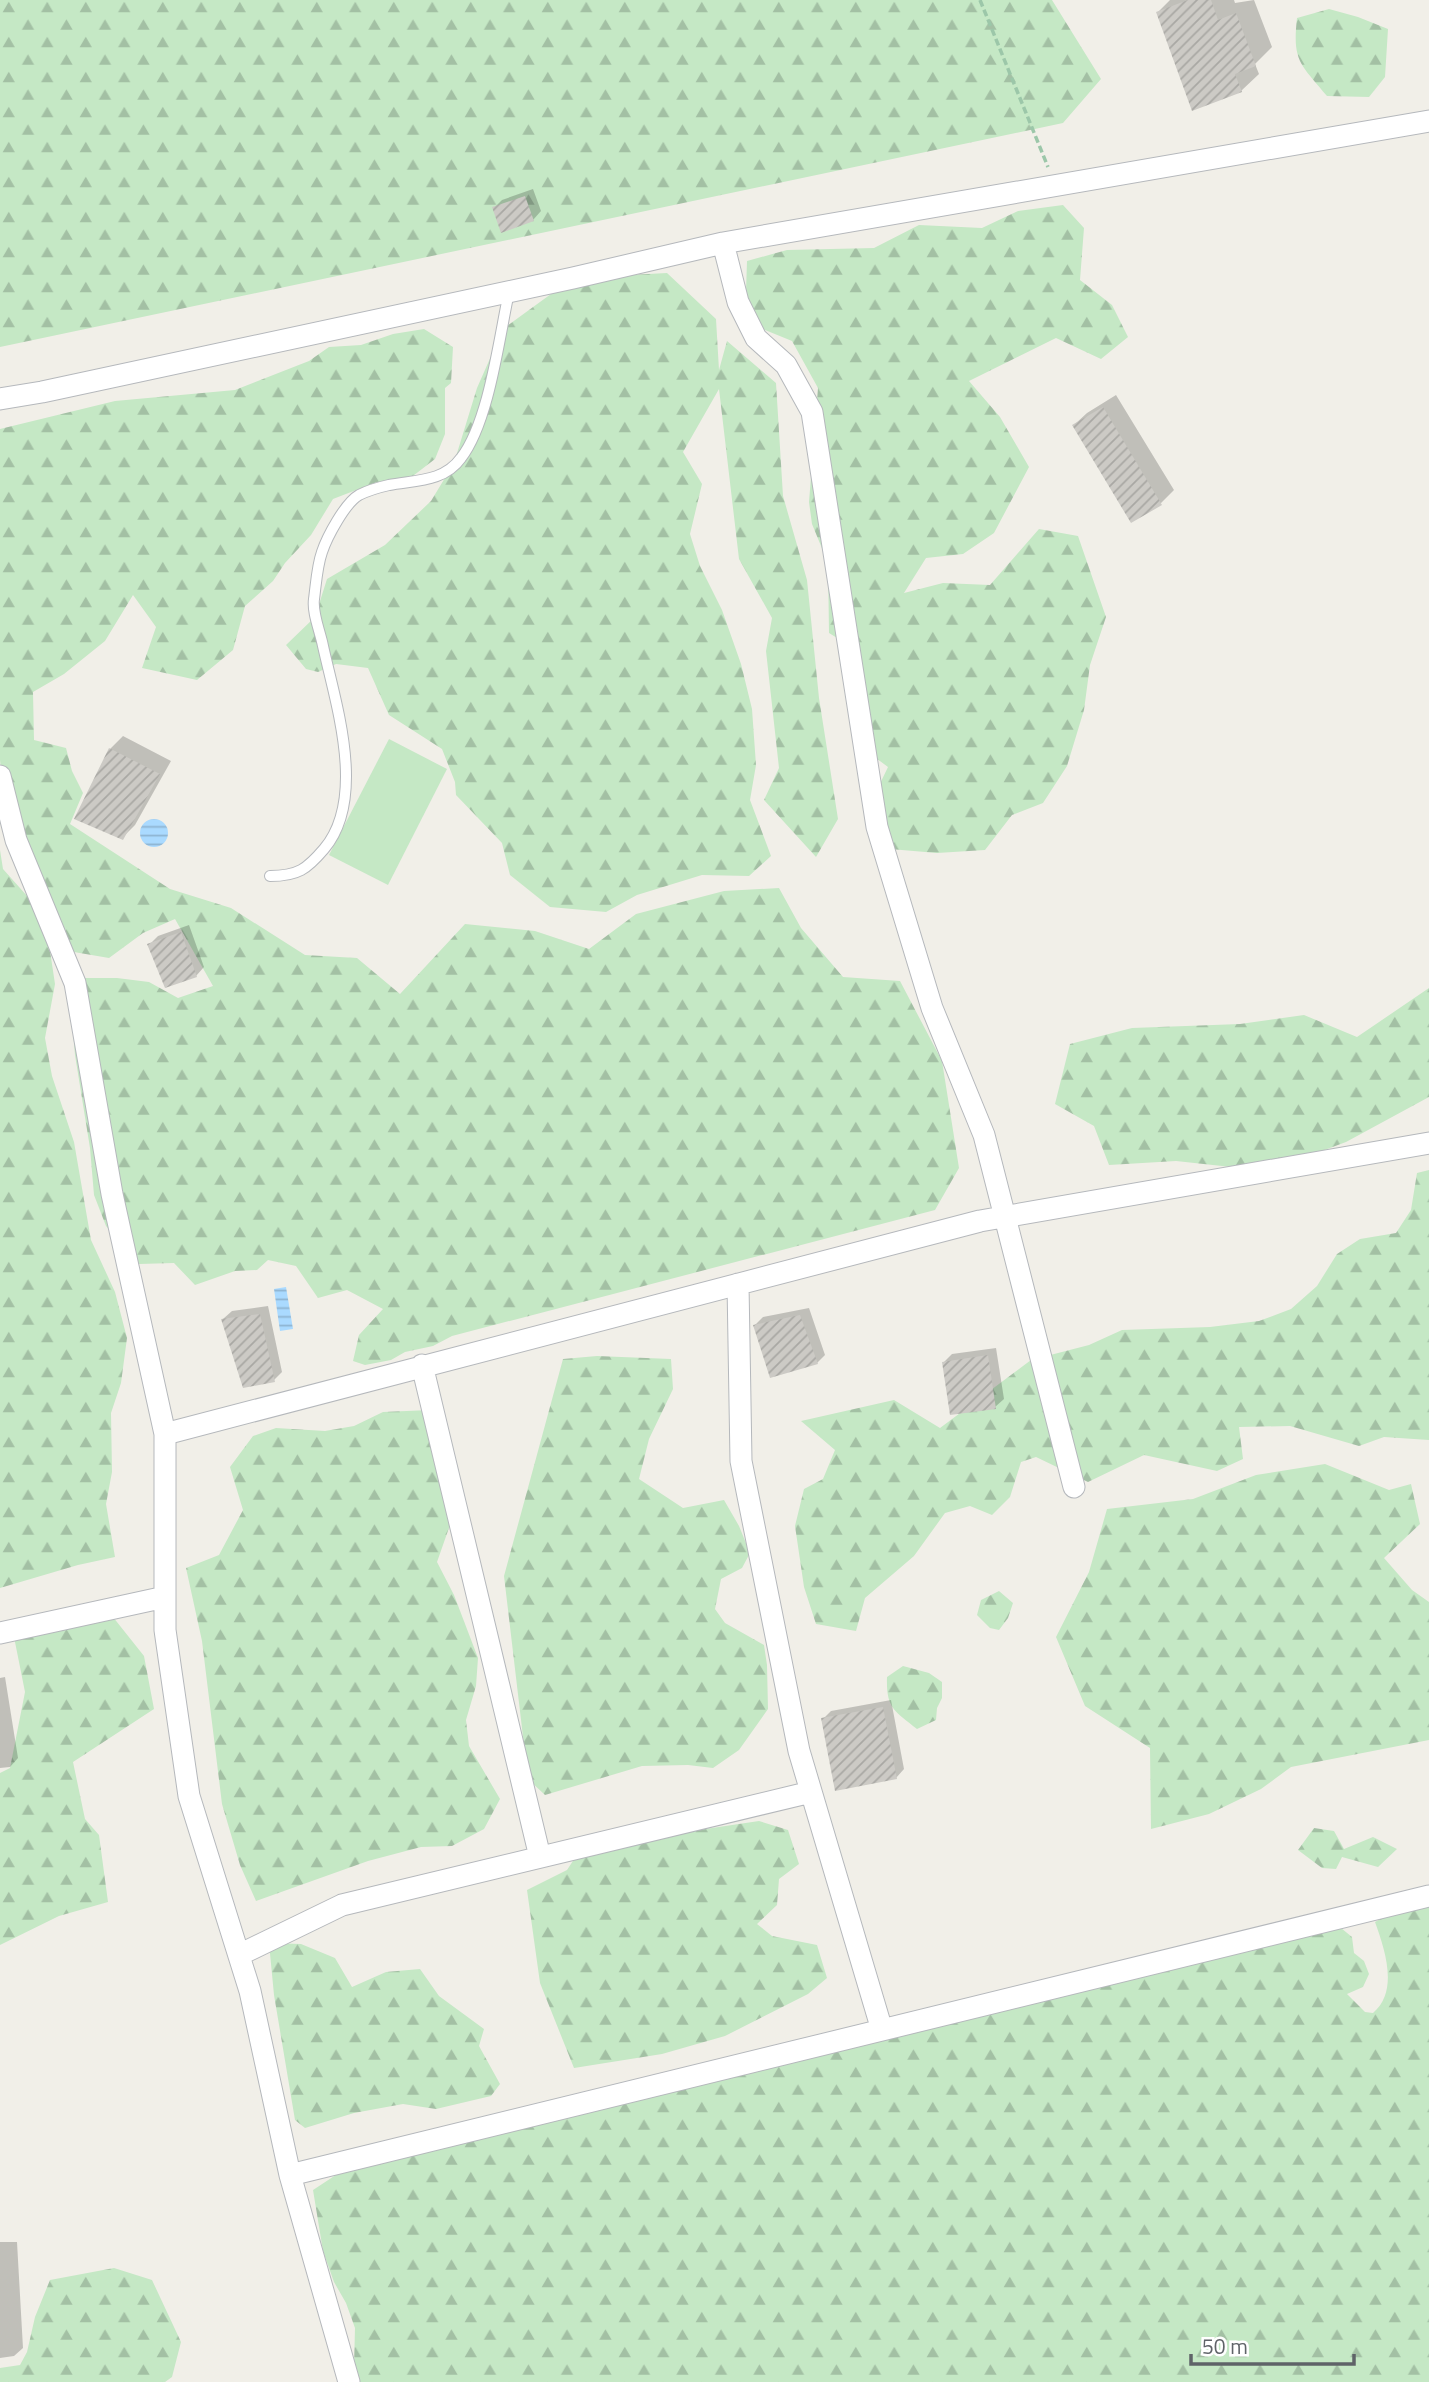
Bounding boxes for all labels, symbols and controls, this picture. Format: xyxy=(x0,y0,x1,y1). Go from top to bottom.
scale bar xyxy=(1191,2322,1354,2366)
text: 50 m xyxy=(1202,2330,1248,2362)

